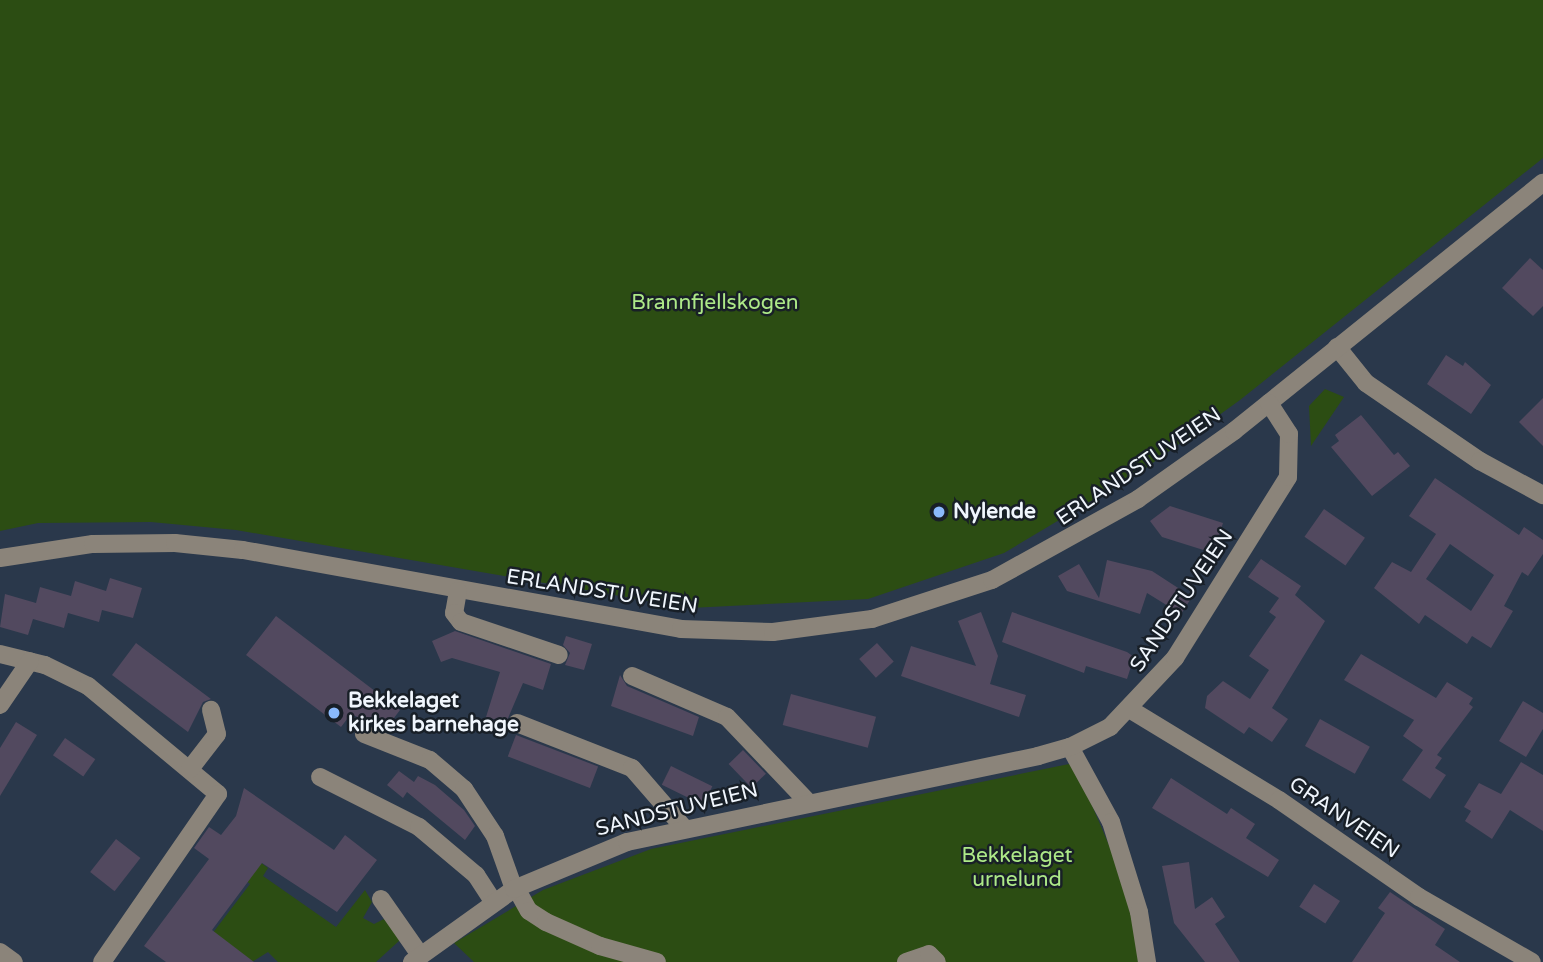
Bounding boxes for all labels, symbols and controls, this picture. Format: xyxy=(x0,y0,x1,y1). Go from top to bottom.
park label: Brannfjellskogen xyxy=(631,290,799,316)
street label: ERLANDSTUVEIEN xyxy=(1052,402,1226,532)
place label: Nylende xyxy=(953,499,1036,525)
marker: Nylende xyxy=(931,504,947,520)
street label: SANDSTUVEIEN xyxy=(1125,525,1239,677)
street label: ERLANDSTUVEIEN xyxy=(505,564,699,620)
place label: Bekkelaget kirkes barnehage xyxy=(348,688,519,738)
marker: Bekkelaget kirkes barnehage xyxy=(326,705,342,721)
street label: GRANVEIEN xyxy=(1284,772,1404,864)
street label: SANDSTUVEIEN xyxy=(593,778,761,842)
park label: Bekkelaget urnelund xyxy=(961,843,1073,893)

